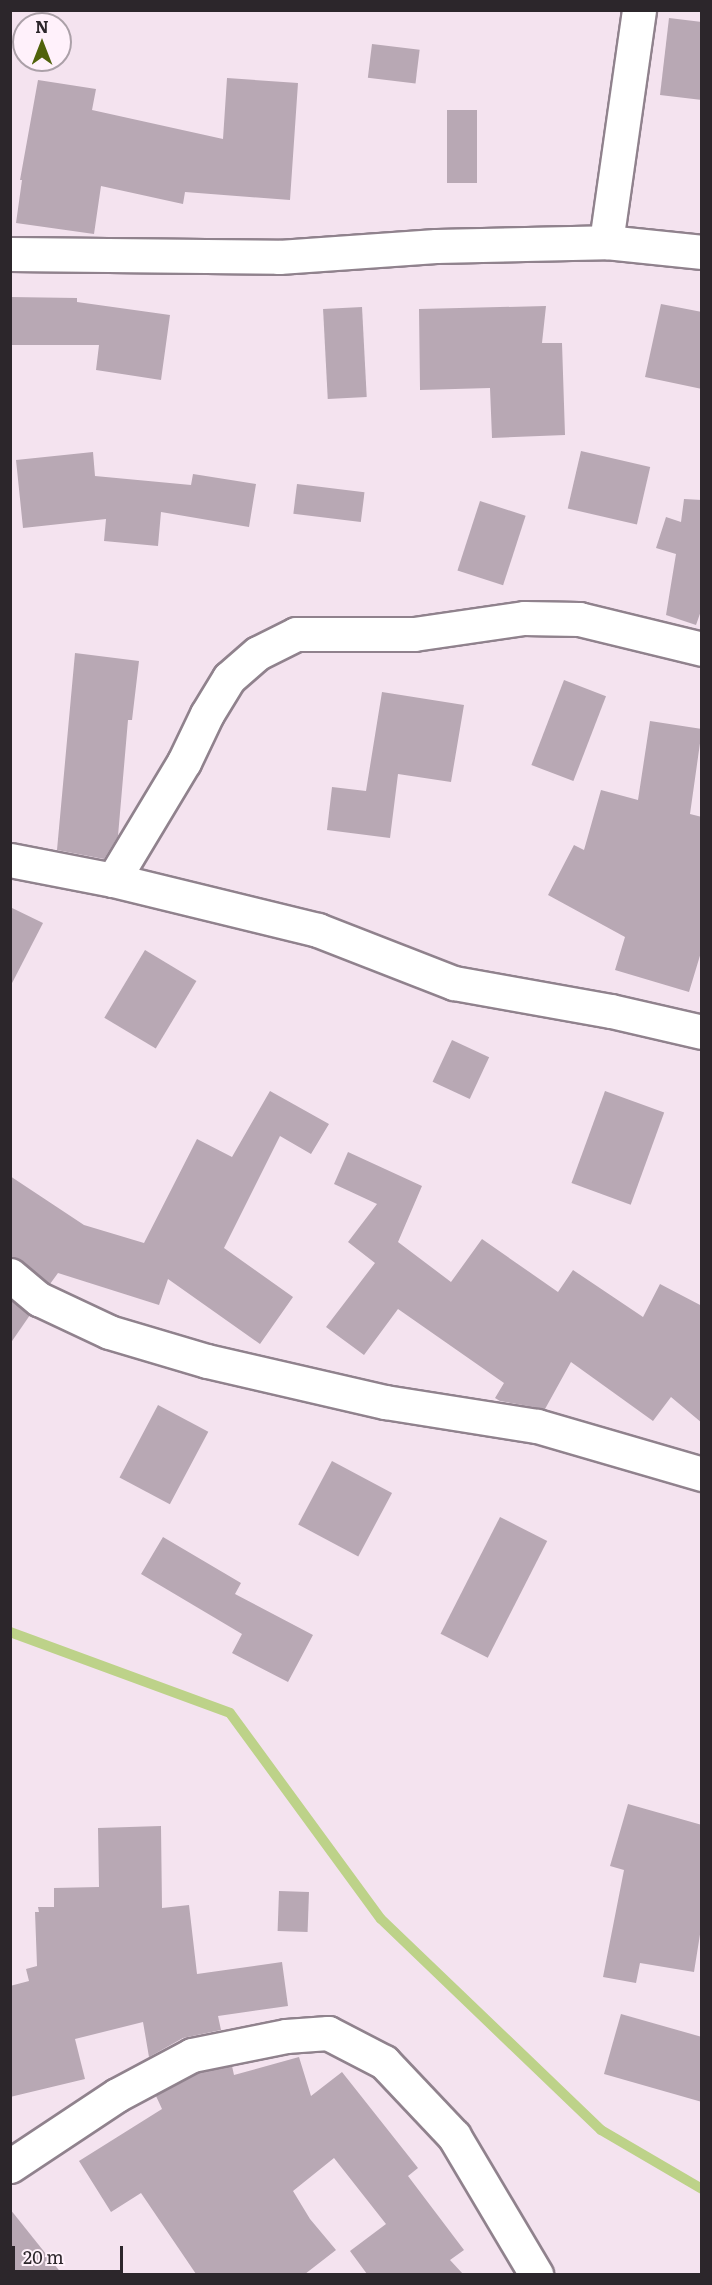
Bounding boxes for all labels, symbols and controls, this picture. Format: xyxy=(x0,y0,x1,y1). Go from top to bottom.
north arrow xyxy=(12,12,72,72)
text: N xyxy=(35,14,49,38)
scale bar xyxy=(15,2234,126,2272)
text: 20 m xyxy=(23,2243,64,2270)

